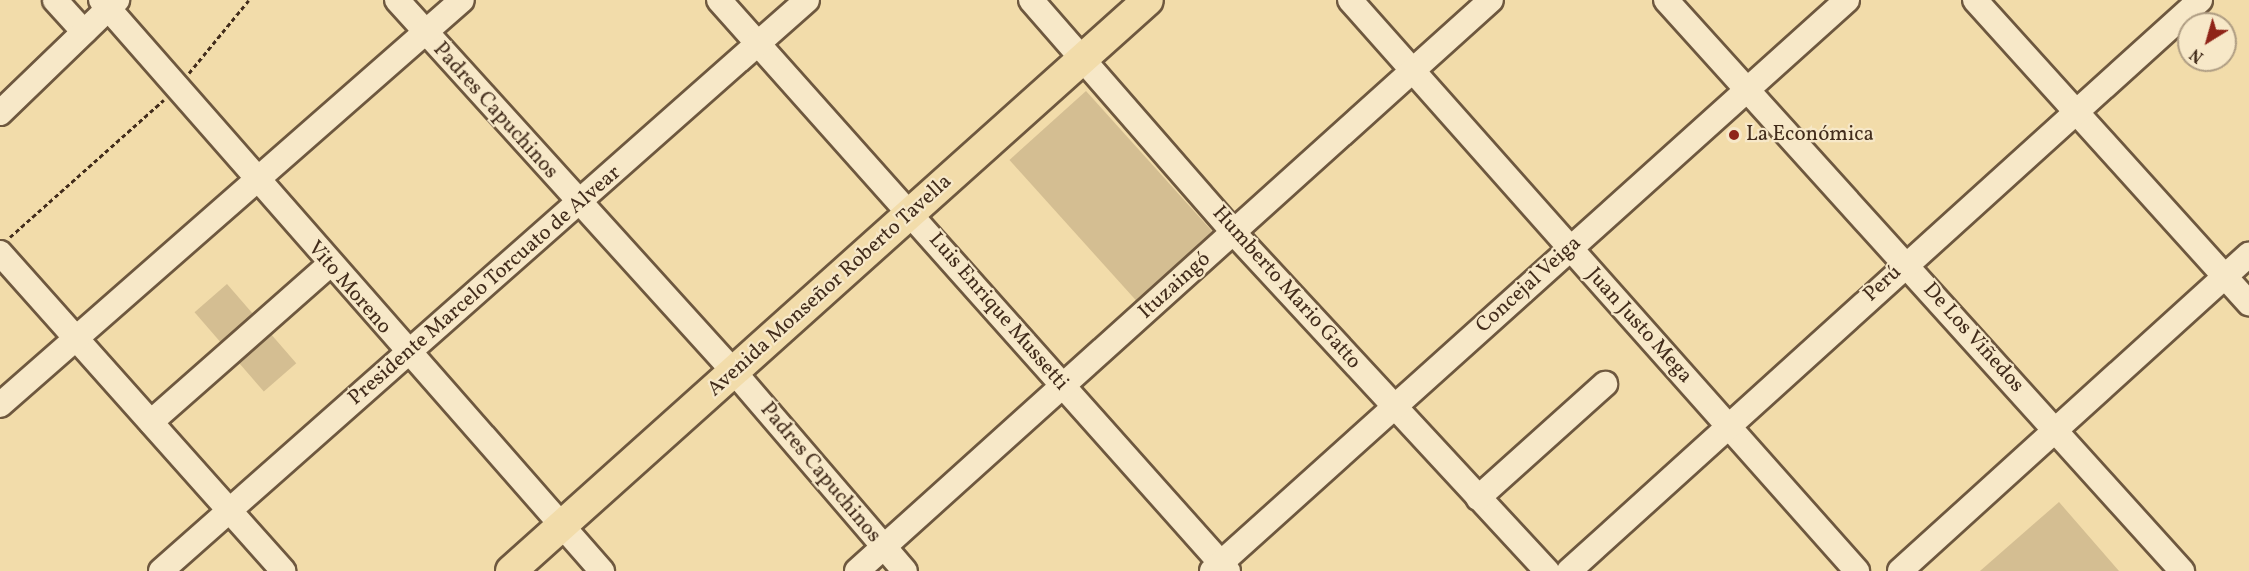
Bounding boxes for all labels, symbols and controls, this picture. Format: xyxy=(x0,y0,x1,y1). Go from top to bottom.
north arrow xyxy=(2177,12,2237,72)
street label: Padres Capuchinos xyxy=(427,38,563,184)
text: N xyxy=(2186,42,2209,67)
place label: La Económica xyxy=(1746,122,1874,148)
marker: La Económica xyxy=(1727,128,1741,142)
street label: Presidente Marcelo Torcuato de Alvear xyxy=(343,161,627,411)
street label: Avenida Monseñor Roberto Tavella xyxy=(702,169,958,403)
street label: Humberto Mario Gatto xyxy=(1206,201,1366,375)
street label: Luis Enrique Mussetti xyxy=(923,228,1073,396)
street label: Concejal Veiga xyxy=(1471,231,1587,339)
street label: Vito Moreno xyxy=(302,236,396,340)
street label: Ituzaingó xyxy=(1134,247,1216,325)
street label: Perú xyxy=(1859,260,1907,308)
street label: Juan Justo Mega xyxy=(1581,263,1697,389)
street label: De Los Viñedos xyxy=(1917,278,2029,398)
street label: Padres Capuchinos xyxy=(754,398,886,548)

